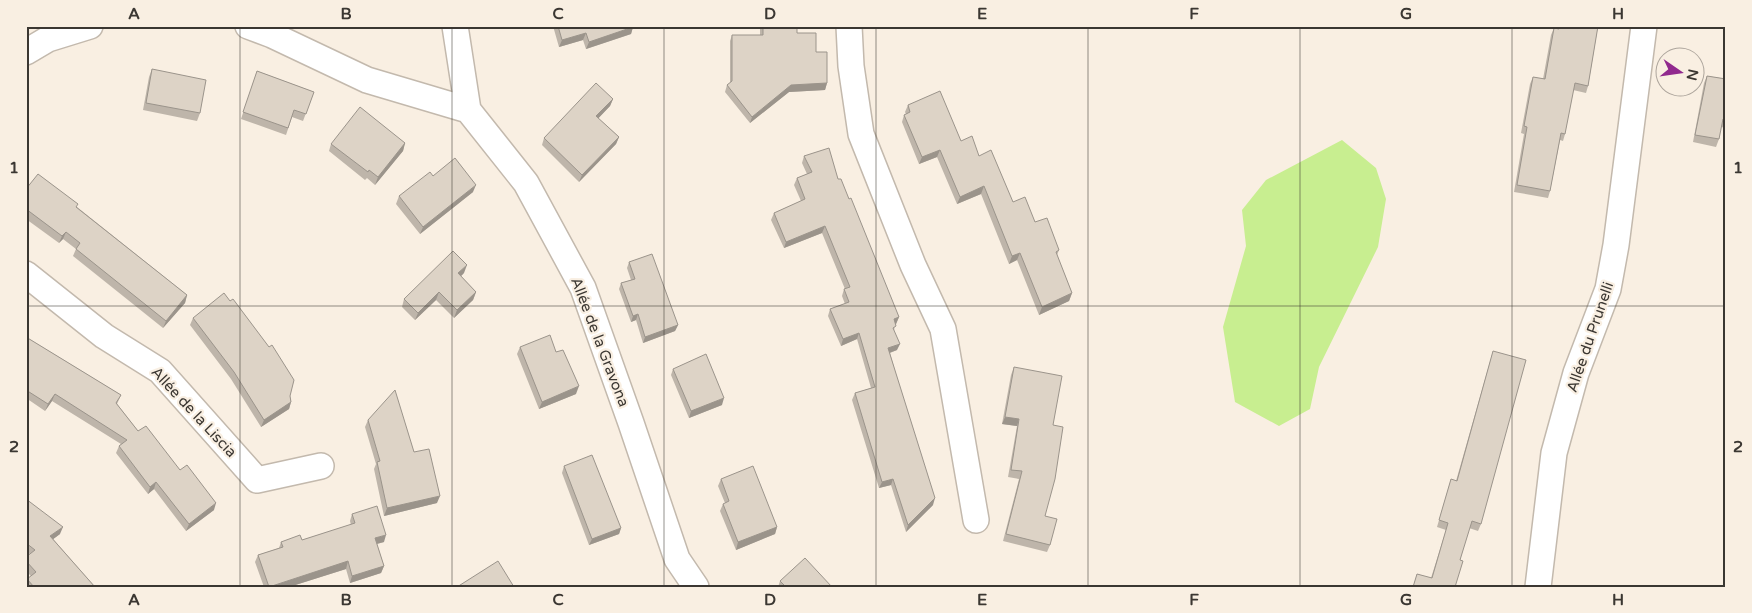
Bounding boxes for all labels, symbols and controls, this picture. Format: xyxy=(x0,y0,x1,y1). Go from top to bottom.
text: A xyxy=(128,4,140,24)
text: B xyxy=(340,4,352,24)
text: C xyxy=(552,4,564,24)
text: D xyxy=(764,4,776,24)
text: E xyxy=(977,4,987,24)
text: F xyxy=(1189,4,1199,24)
text: G xyxy=(1400,4,1412,24)
text: H xyxy=(1612,4,1624,24)
north arrow xyxy=(1654,48,1704,98)
text: N xyxy=(1683,67,1702,82)
text: 1 xyxy=(9,158,19,178)
text: 1 xyxy=(1733,158,1743,178)
street label: Allée de la Gravona xyxy=(567,275,633,409)
street label: Allée du Prunelli xyxy=(1563,279,1617,395)
street label: Allée de la Liscia xyxy=(147,363,241,461)
text: 2 xyxy=(9,437,19,457)
text: 2 xyxy=(1733,437,1743,457)
text: A xyxy=(128,590,140,610)
text: B xyxy=(340,590,352,610)
text: C xyxy=(552,590,564,610)
text: D xyxy=(764,590,776,610)
text: E xyxy=(977,590,987,610)
text: F xyxy=(1189,590,1199,610)
text: G xyxy=(1400,590,1412,610)
text: H xyxy=(1612,590,1624,610)

